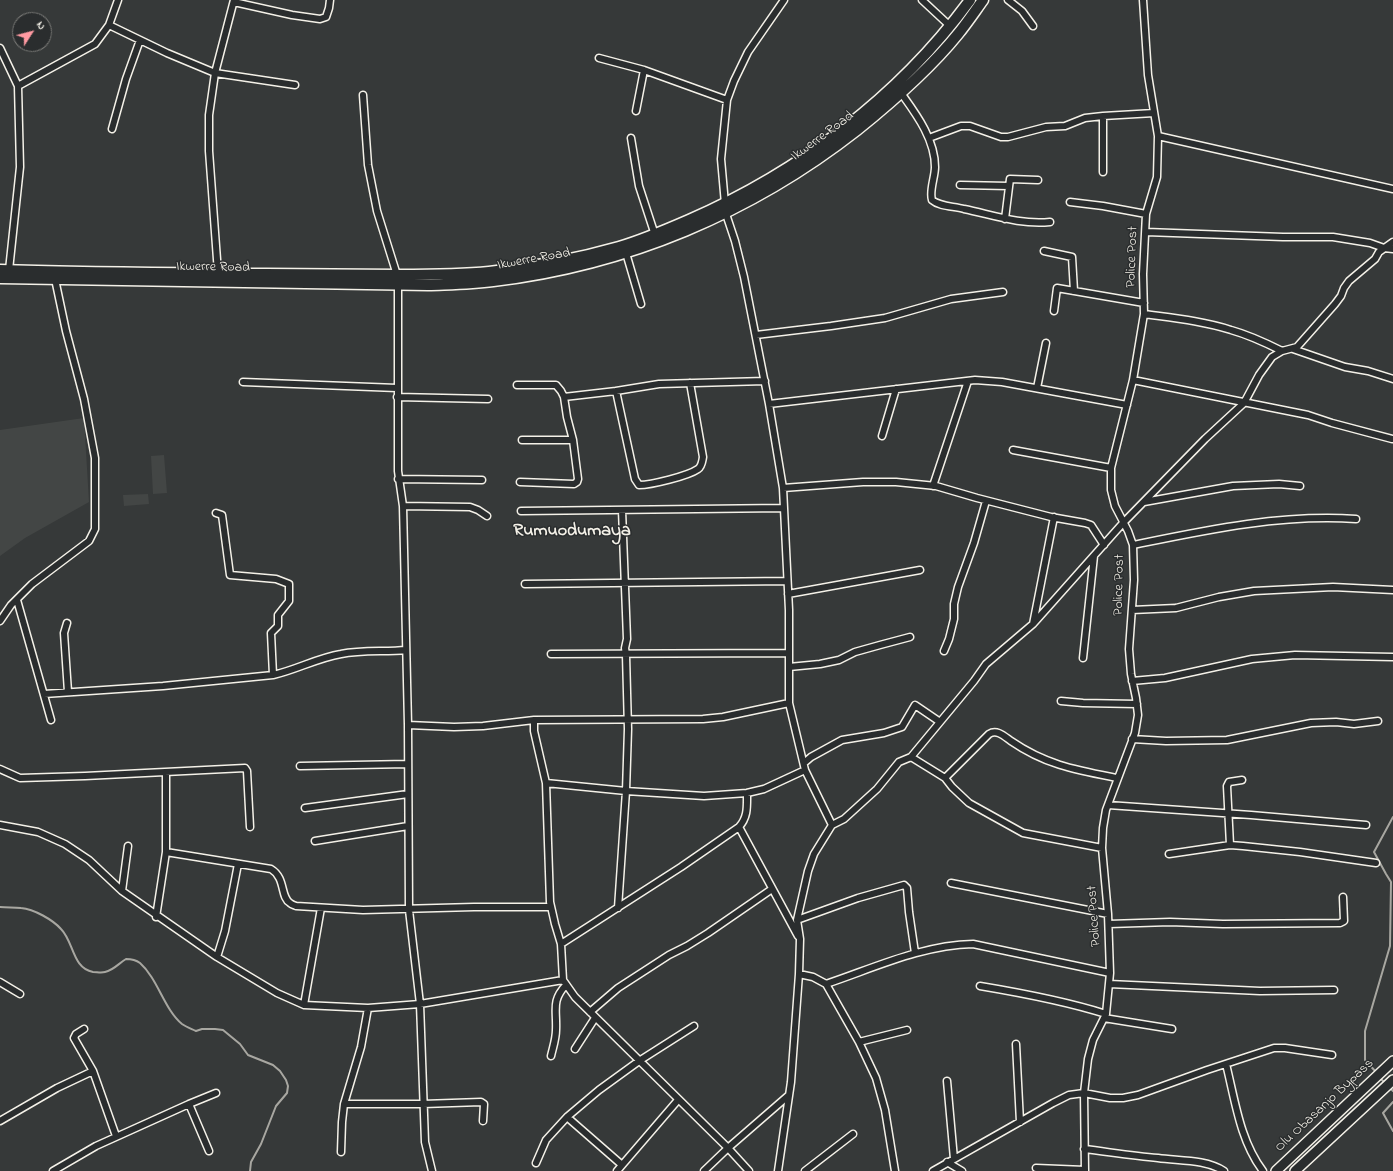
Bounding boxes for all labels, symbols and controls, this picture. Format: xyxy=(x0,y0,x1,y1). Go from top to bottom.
north arrow xyxy=(12,12,52,52)
text: N xyxy=(32,18,50,33)
street label: Ikwerre Road xyxy=(788,109,858,165)
street label: Police Post xyxy=(1124,226,1142,288)
street label: Ikwerre Road xyxy=(496,245,572,275)
street label: Ikwerre Road xyxy=(176,259,250,277)
district label: Rumuodumaya xyxy=(513,521,631,543)
street label: Police Post xyxy=(1111,554,1129,616)
street label: Police Post xyxy=(1084,885,1106,947)
street label: Olu Obasanjo Bypass xyxy=(1272,1056,1378,1156)

